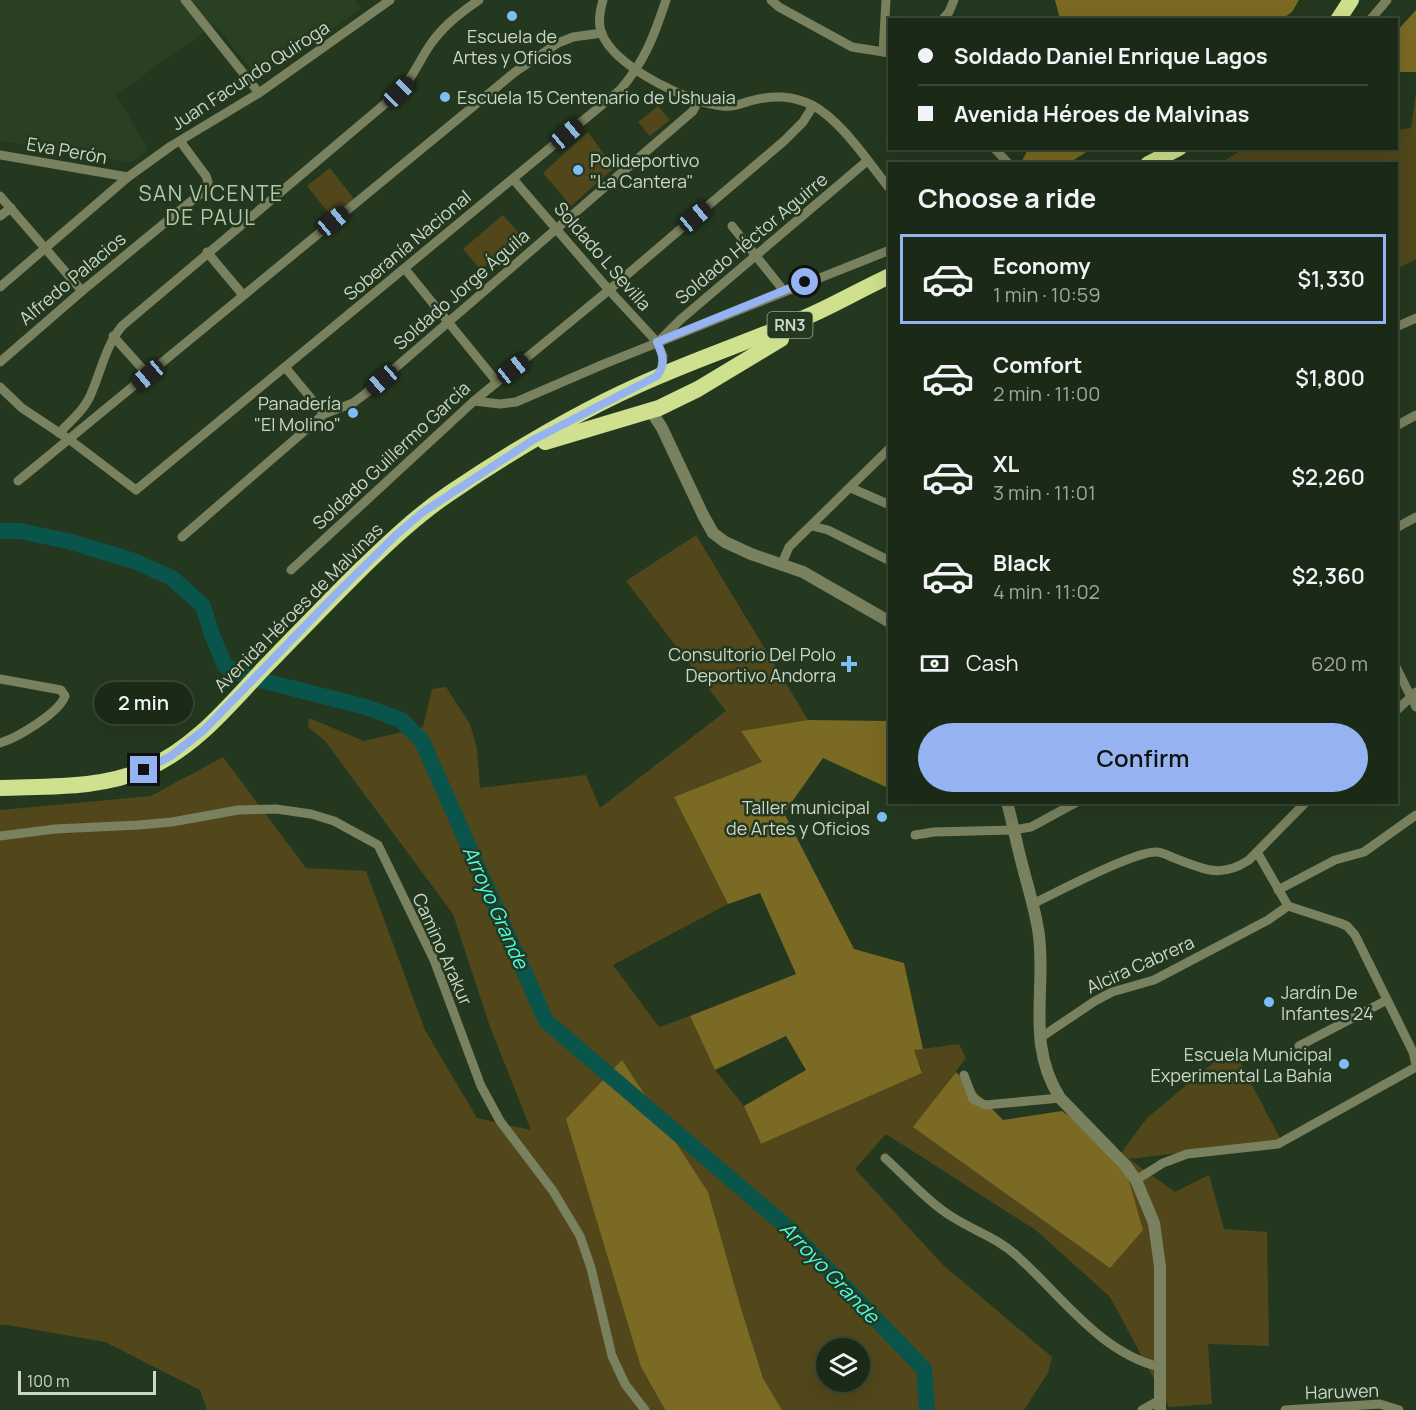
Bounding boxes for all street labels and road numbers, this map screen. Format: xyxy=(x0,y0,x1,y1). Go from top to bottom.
street label: Juan Facundo Quiroga xyxy=(166,15,334,135)
street label: Eva Perón xyxy=(25,131,109,169)
street label: Soldado Héctor Aguirre xyxy=(670,167,832,309)
street label: Soberanía Nacional xyxy=(338,185,476,305)
street label: Soldado L Sevilla xyxy=(549,197,657,315)
street label: Soldado Jorge Águila xyxy=(388,223,534,355)
street label: Alfredo Palacios xyxy=(14,226,130,330)
road number: RN3 xyxy=(768,312,812,338)
street label: Soldado Guillermo García xyxy=(307,376,475,534)
street label: Avenida Héroes de Malvinas xyxy=(208,517,388,697)
street label: Camino Arakur xyxy=(407,889,479,1010)
street label: Alcira Cabrera xyxy=(1082,930,1198,998)
street label: Haruwen xyxy=(1305,1378,1379,1404)

